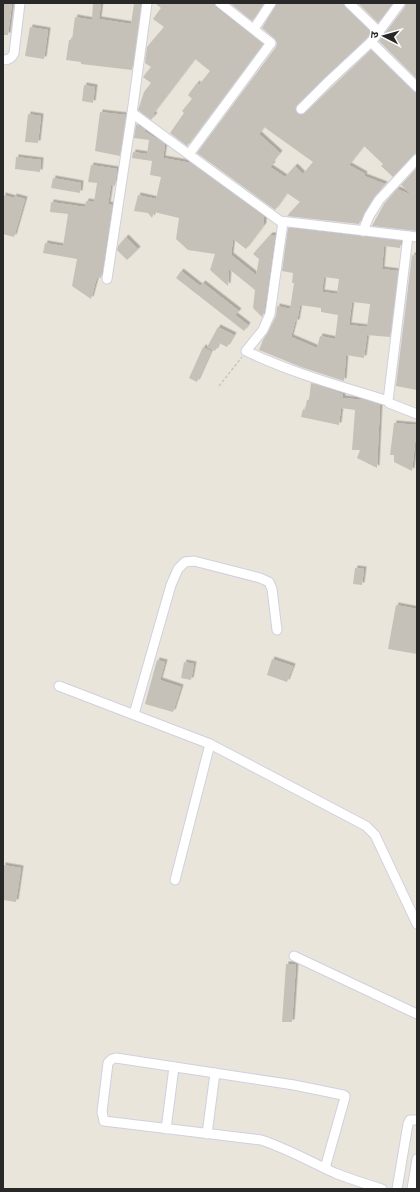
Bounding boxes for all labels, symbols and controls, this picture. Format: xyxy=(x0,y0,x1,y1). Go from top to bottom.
north arrow xyxy=(364,16,404,56)
text: उ xyxy=(368,31,381,39)

